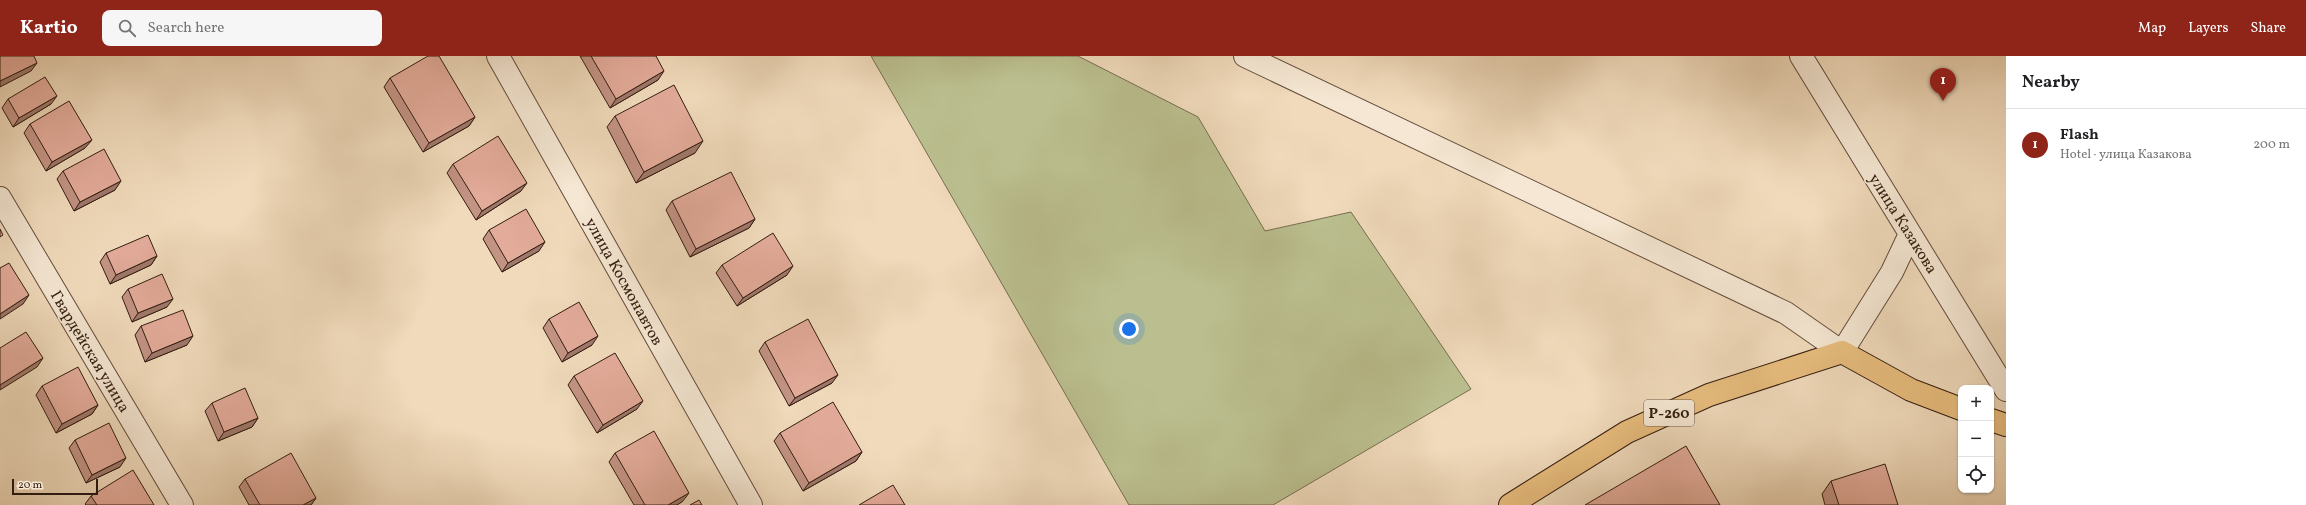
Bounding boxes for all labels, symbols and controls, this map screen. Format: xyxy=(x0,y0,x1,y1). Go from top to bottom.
search box xyxy=(102,10,382,46)
text: Kartio xyxy=(20,15,78,41)
icon: search xyxy=(116,17,138,39)
text: Search here xyxy=(148,18,224,39)
text: Map xyxy=(2138,19,2166,38)
text: Layers xyxy=(2188,19,2228,38)
text: Share xyxy=(2250,19,2286,38)
pin: 1 xyxy=(1930,68,1956,101)
text: Nearby xyxy=(2022,71,2080,94)
text: Flash xyxy=(2060,125,2099,146)
text: 1 xyxy=(2032,136,2038,154)
text: 200 m xyxy=(2253,136,2290,154)
text: Hotel · улица Казакова xyxy=(2060,146,2192,164)
street label: улица Казакова xyxy=(1863,170,1942,278)
street label: улица Космонавтов xyxy=(579,214,668,350)
street label: Гвардейская улица xyxy=(44,287,134,417)
your location xyxy=(1119,319,1139,339)
map controls xyxy=(1958,385,1994,493)
button: + xyxy=(1958,385,1994,421)
road number: Р-260 xyxy=(1644,400,1694,426)
button: − xyxy=(1958,421,1994,457)
button: locate xyxy=(1958,457,1994,493)
scale bar xyxy=(12,477,98,496)
text: 20 m xyxy=(18,478,42,493)

